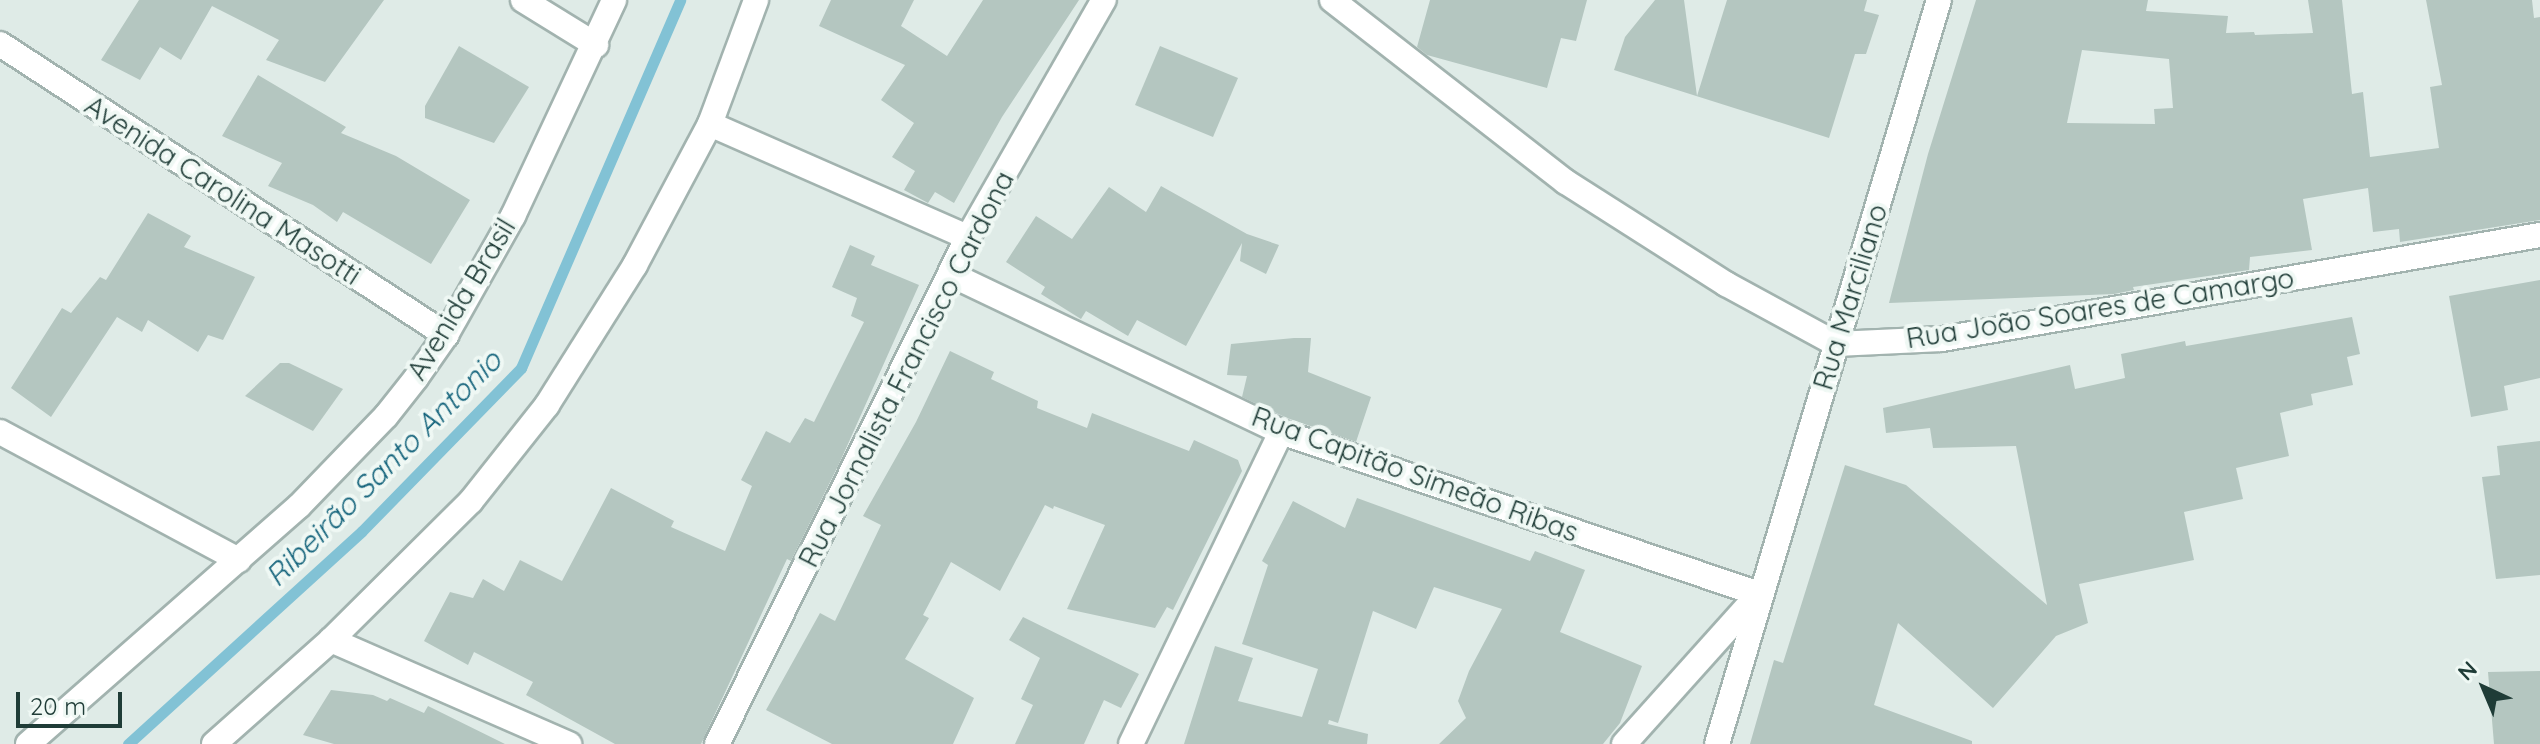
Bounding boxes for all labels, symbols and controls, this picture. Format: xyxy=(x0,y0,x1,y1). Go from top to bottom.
street label: Avenida Carolina Masotti xyxy=(79,88,367,292)
street label: Rua Jornalista Francisco Cardona xyxy=(791,165,1021,573)
street label: Rua Marciliano xyxy=(1806,200,1894,394)
street label: Avenida Brasil xyxy=(400,212,522,386)
street label: Rua João Soares de Camargo xyxy=(1904,261,2296,355)
water label: Ribeirão Santo Antonio xyxy=(257,342,509,594)
street label: Rua Capitão Simeão Ribas xyxy=(1247,399,1583,549)
north arrow xyxy=(2444,648,2524,728)
text: N xyxy=(2452,655,2483,686)
scale bar xyxy=(20,676,126,726)
text: 20 m xyxy=(30,691,86,721)

